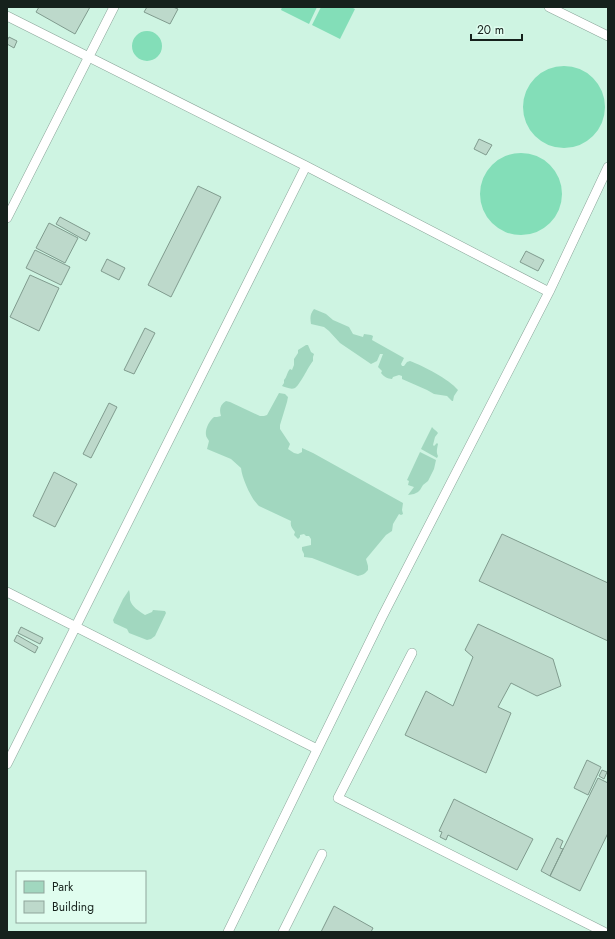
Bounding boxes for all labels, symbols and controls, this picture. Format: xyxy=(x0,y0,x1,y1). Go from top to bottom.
scale bar xyxy=(471,16,522,42)
text: 20 m xyxy=(477,21,504,39)
legend xyxy=(16,871,146,923)
text: Park xyxy=(52,878,74,896)
text: Building xyxy=(52,898,94,916)

